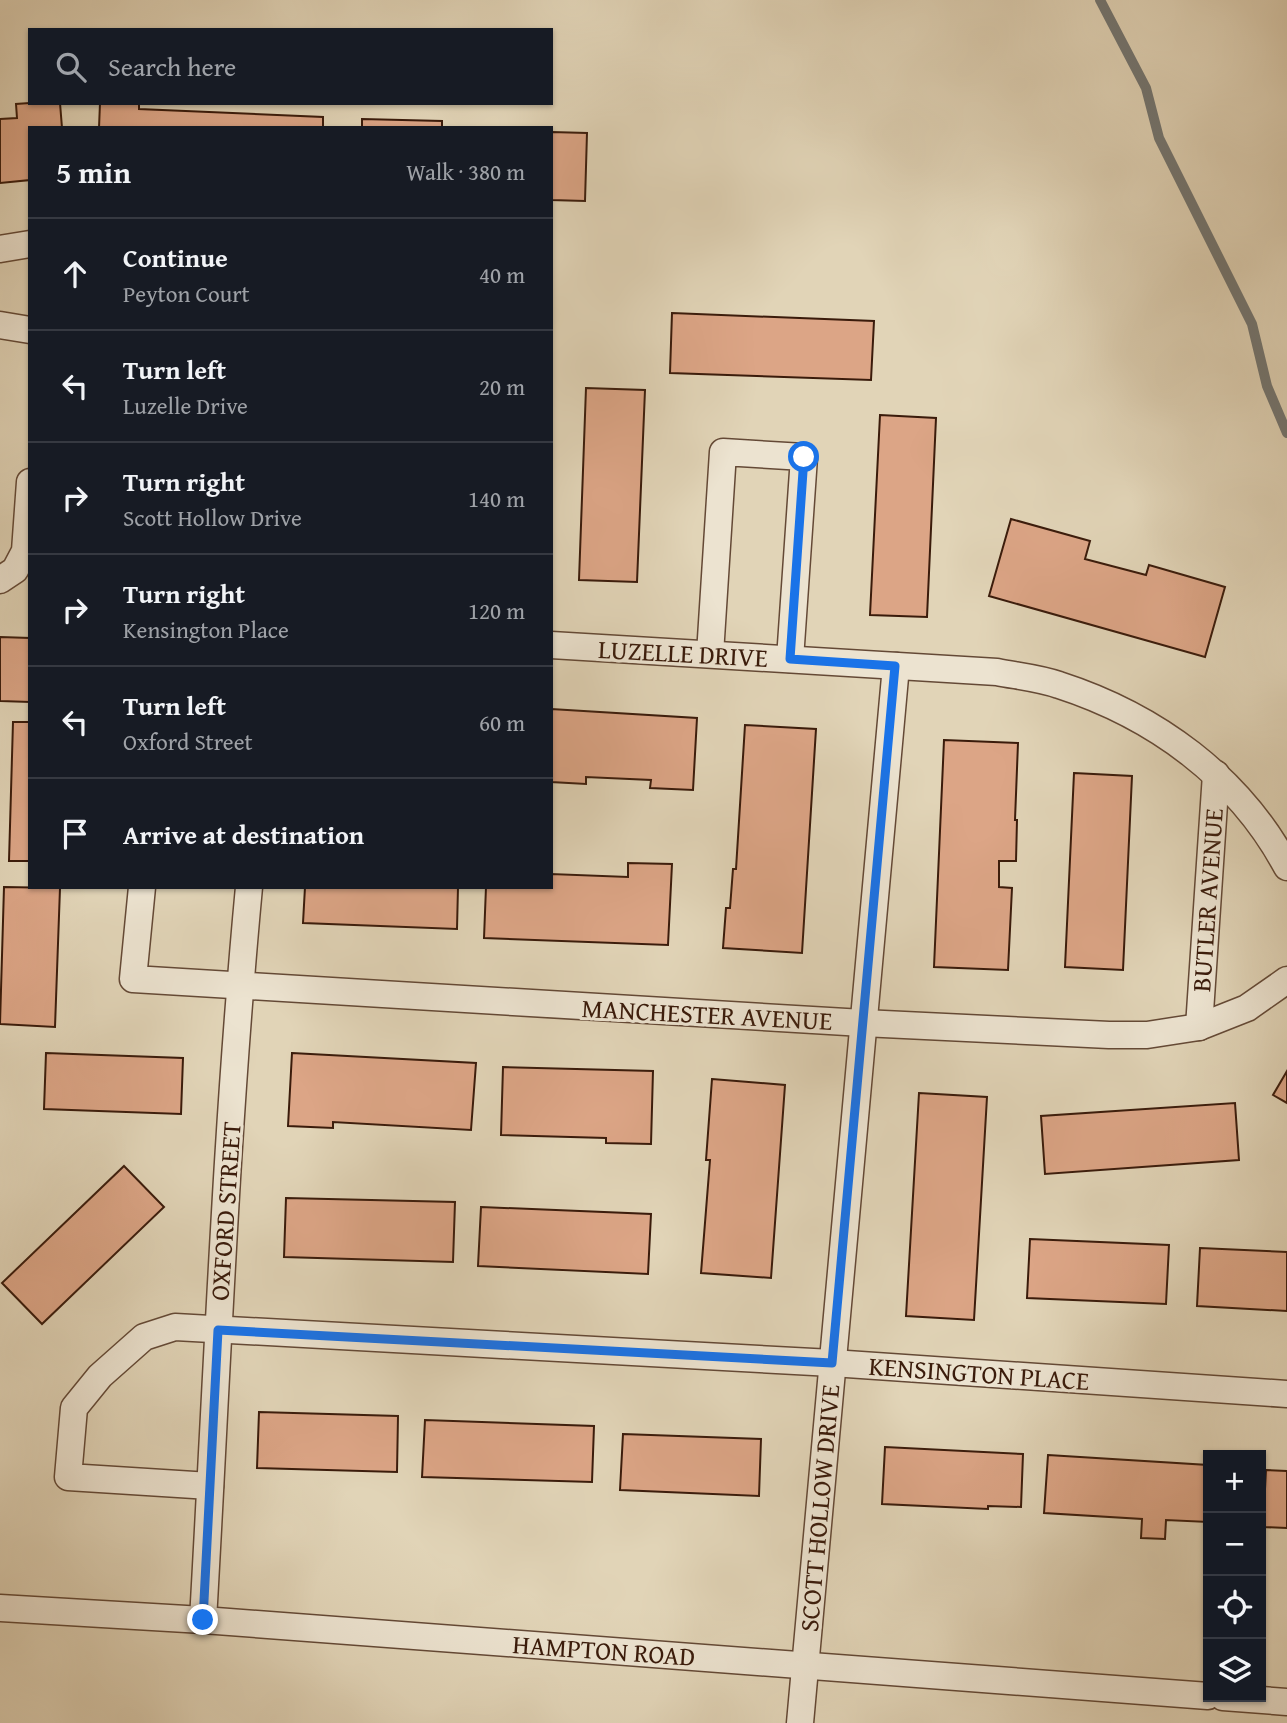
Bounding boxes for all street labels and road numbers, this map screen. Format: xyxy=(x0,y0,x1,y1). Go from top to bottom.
street label: LUZELLE DRIVE xyxy=(597,629,769,677)
street label: BUTLER AVENUE xyxy=(1181,807,1233,993)
street label: MANCHESTER AVENUE xyxy=(581,988,833,1040)
street label: OXFORD STREET xyxy=(199,1120,251,1302)
street label: KENSINGTON PLACE xyxy=(867,1346,1091,1400)
street label: SCOTT HOLLOW DRIVE xyxy=(789,1383,849,1633)
street label: HAMPTON ROAD xyxy=(511,1624,697,1676)

